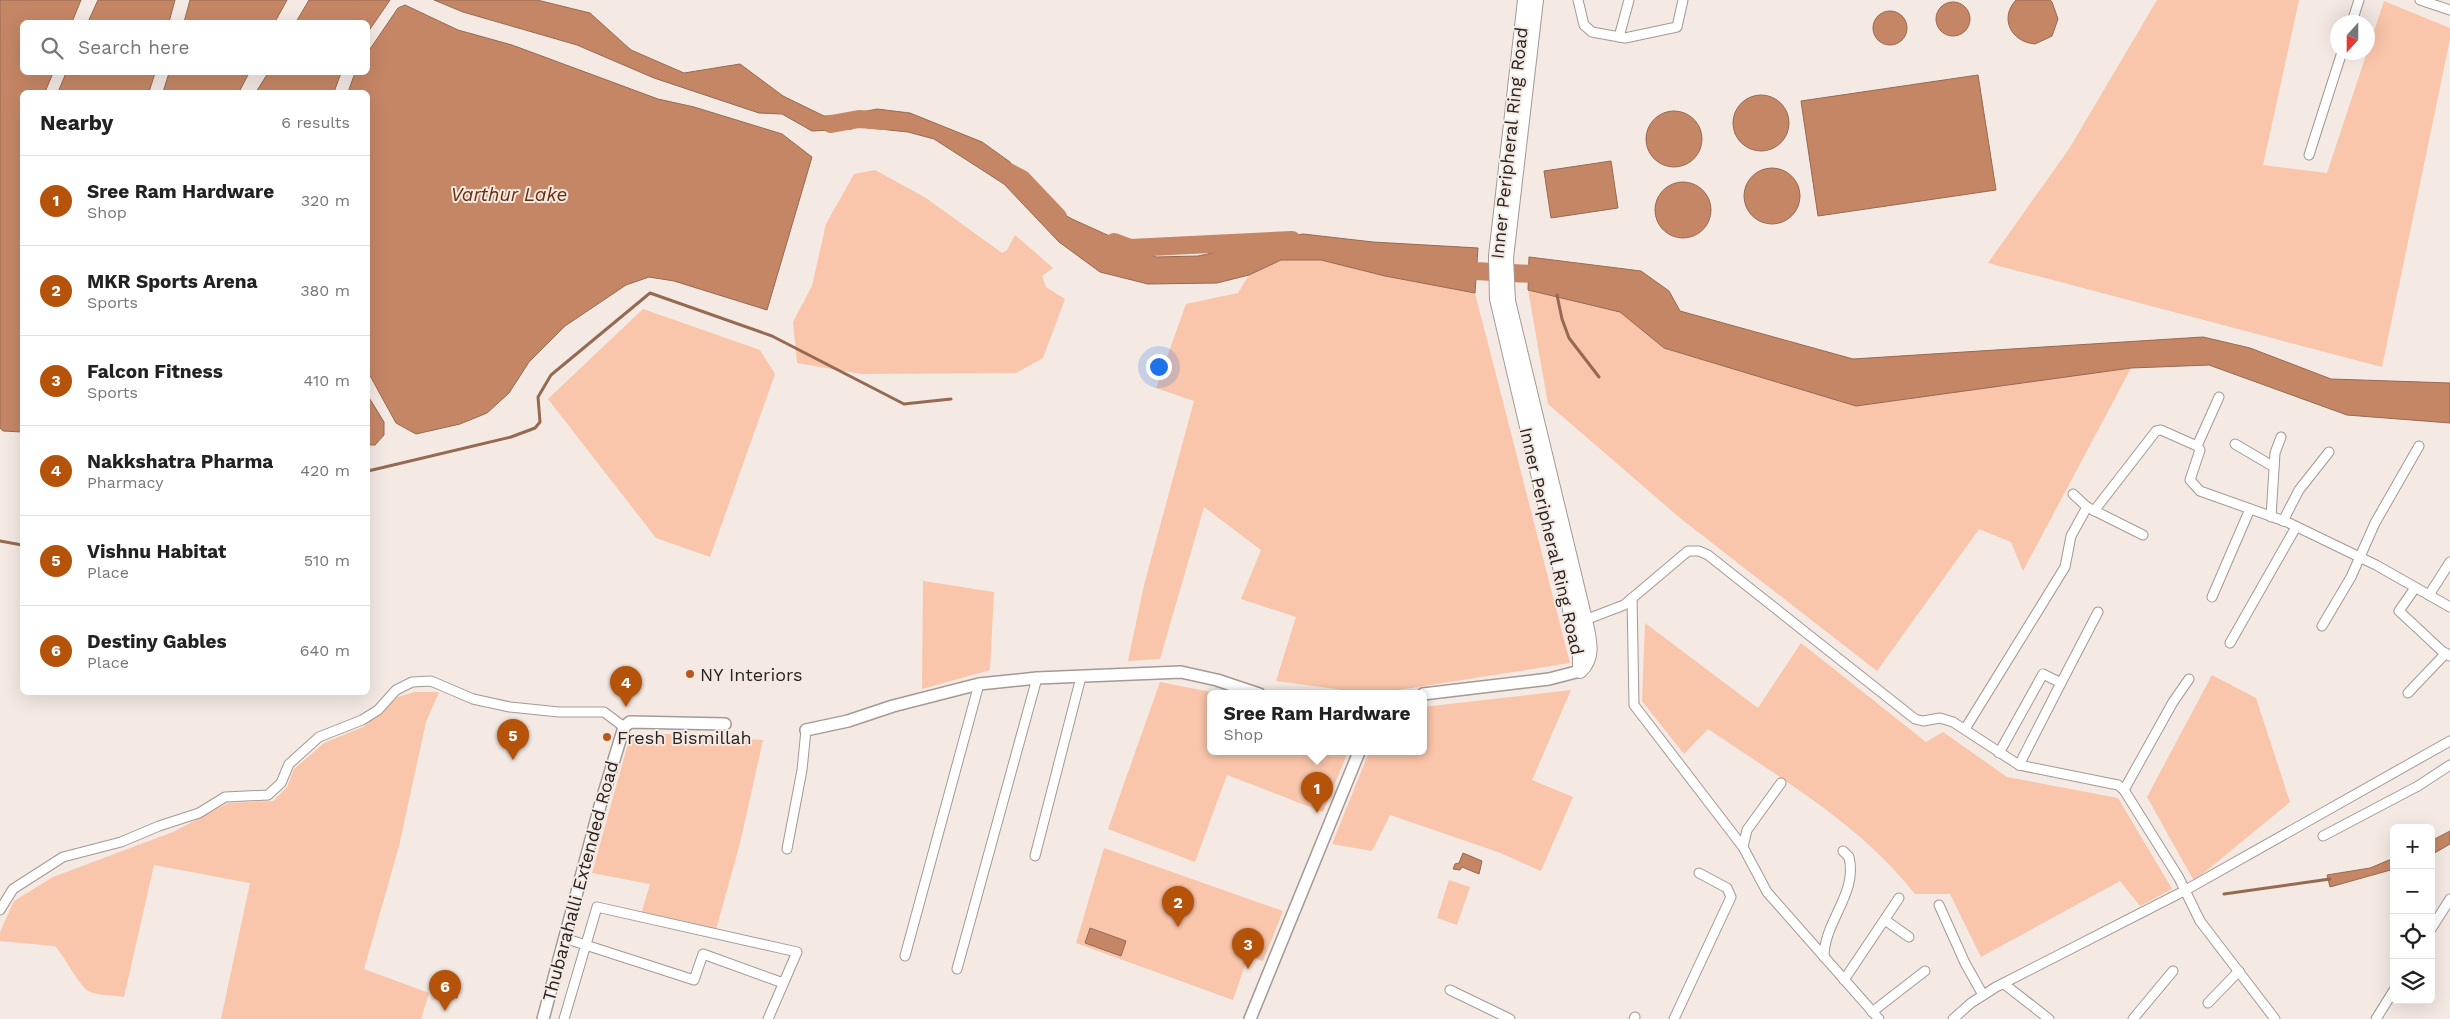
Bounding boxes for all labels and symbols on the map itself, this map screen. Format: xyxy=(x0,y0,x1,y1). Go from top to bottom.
north arrow xyxy=(2330,15,2375,60)
street label: Inner Peripheral Ring Road xyxy=(1486,26,1532,260)
water label: Varthur Lake xyxy=(451,183,567,206)
your location xyxy=(1146,354,1172,380)
street label: Inner Peripheral Ring Road xyxy=(1516,425,1588,657)
place label: NY Interiors xyxy=(700,664,802,685)
pin: 4 xyxy=(610,666,642,707)
marker: NY Interiors xyxy=(684,668,696,680)
pin: 5 xyxy=(497,719,529,760)
place label: Fresh Bismillah xyxy=(617,727,752,748)
marker: Fresh Bismillah xyxy=(601,731,613,743)
street label: Thubarahalli Extended Road xyxy=(538,759,622,1003)
pin: 1 xyxy=(1301,772,1333,813)
pin: 2 xyxy=(1162,886,1194,927)
pin: 3 xyxy=(1232,928,1264,969)
pin: 6 xyxy=(429,970,461,1011)

